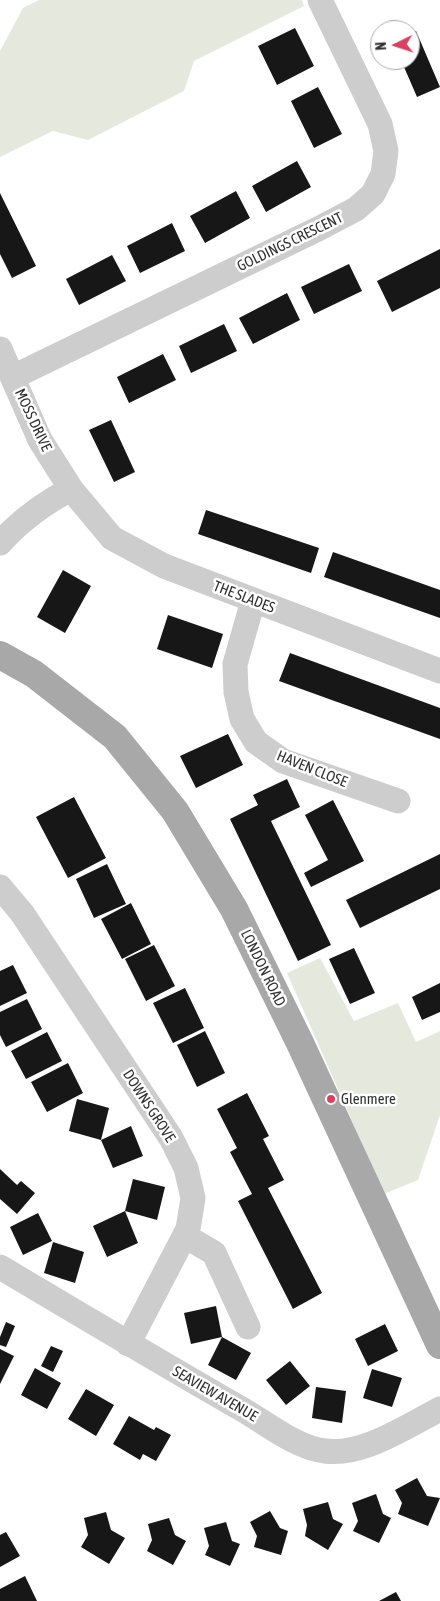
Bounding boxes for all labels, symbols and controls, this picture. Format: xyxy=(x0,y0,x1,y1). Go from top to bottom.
north arrow xyxy=(370,20,420,70)
text: N xyxy=(373,41,389,51)
street label: GOLDINGS CRESCENT xyxy=(234,209,346,275)
street label: MOSS DRIVE xyxy=(11,386,55,454)
street label: THE SLADES xyxy=(211,577,277,617)
street label: HAVEN CLOSE xyxy=(274,747,350,791)
street label: LONDON ROAD xyxy=(237,927,289,1009)
street label: DOWNS GROVE xyxy=(119,1066,179,1146)
place label: Glenmere xyxy=(341,1090,396,1108)
marker: Glenmere xyxy=(325,1093,337,1105)
street label: SEAVIEW AVENUE xyxy=(169,1362,261,1426)

